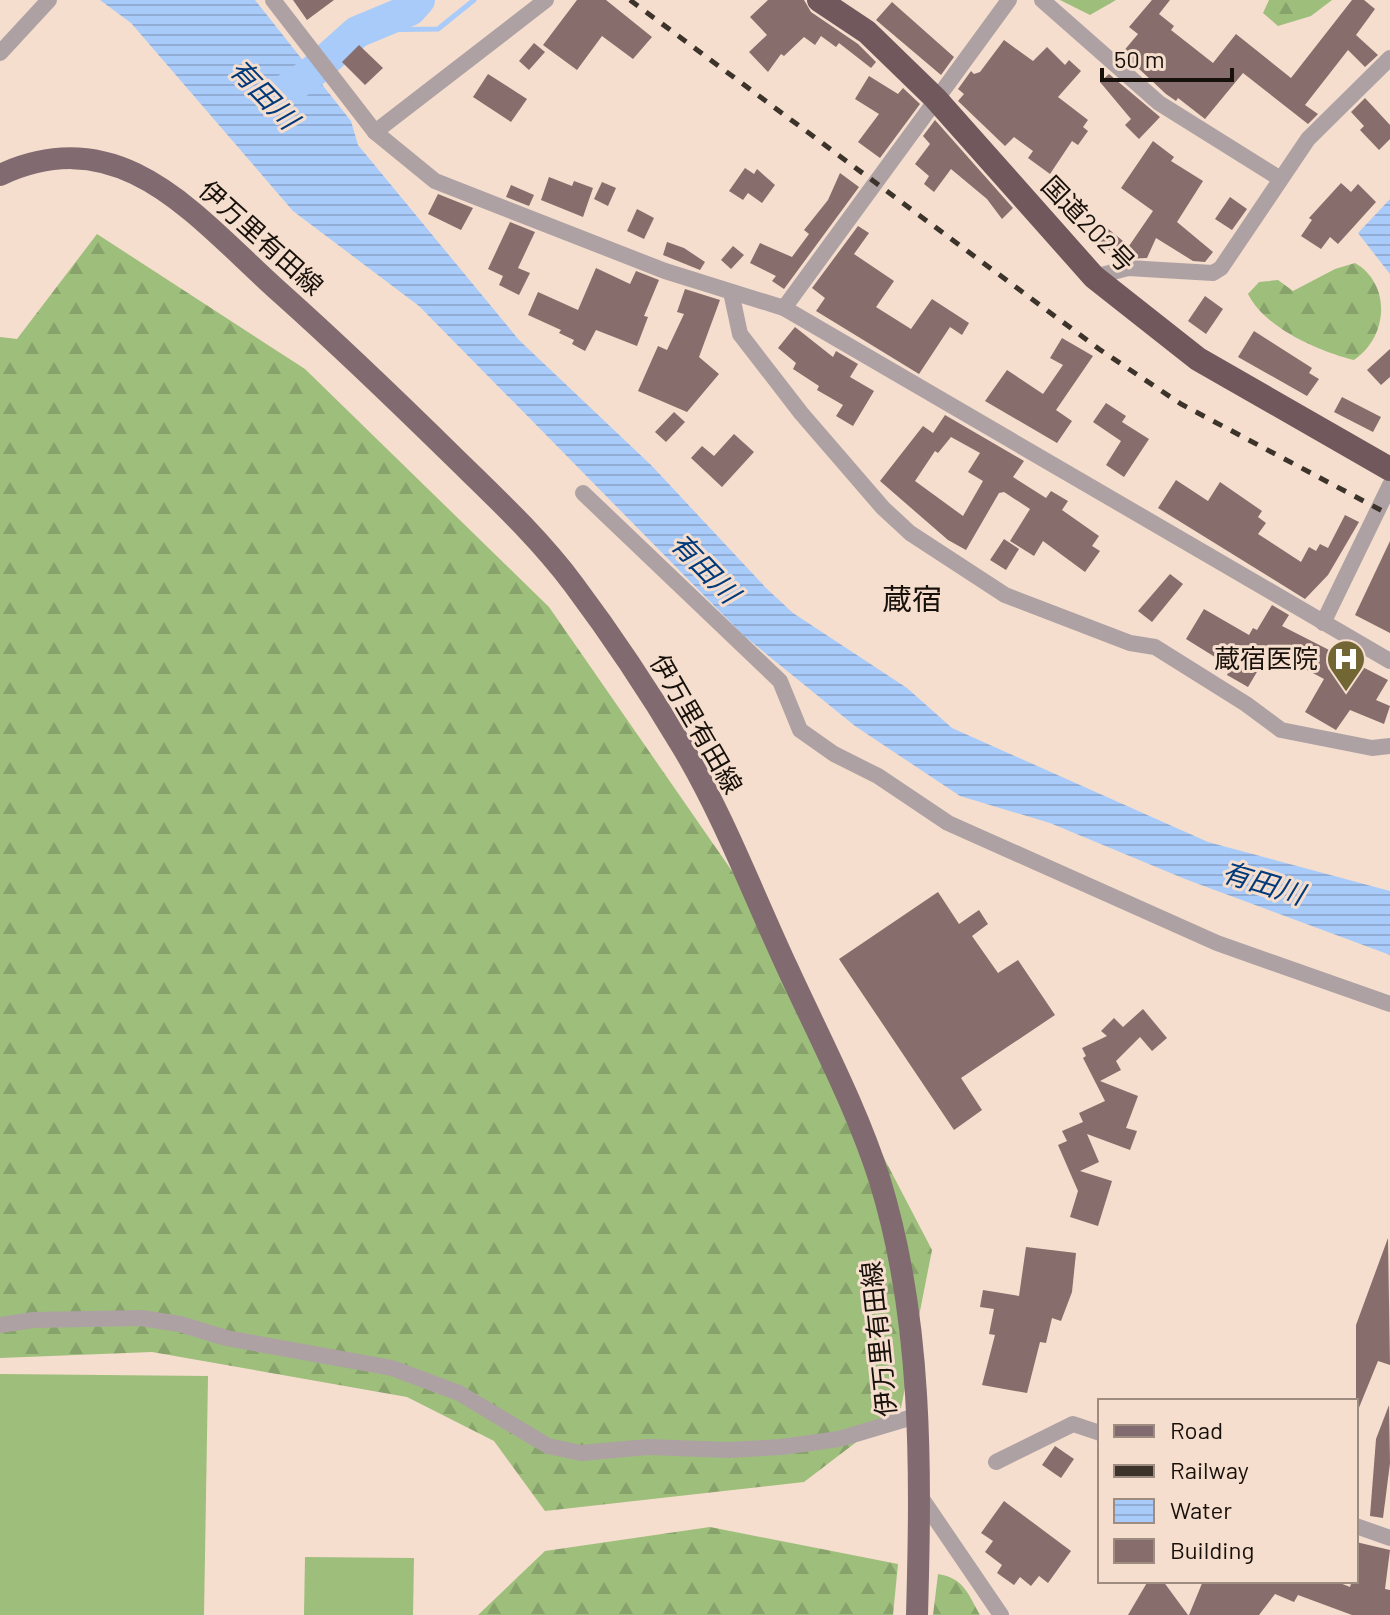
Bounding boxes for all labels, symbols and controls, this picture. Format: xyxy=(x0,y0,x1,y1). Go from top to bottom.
scale bar xyxy=(1102,32,1232,82)
text: 50 m xyxy=(1114,44,1165,73)
water label: 有田川 xyxy=(223,51,308,137)
street label: 国道202号 xyxy=(1036,169,1142,277)
street label: 伊万里有田線 xyxy=(194,173,330,301)
water label: 有田川 xyxy=(664,525,749,611)
district label: 蔵宿 xyxy=(882,580,942,616)
hospital icon: 蔵宿医院 xyxy=(1325,638,1367,693)
place label: 蔵宿医院 xyxy=(1214,642,1318,673)
street label: 伊万里有田線 xyxy=(645,648,750,799)
water label: 有田川 xyxy=(1218,854,1311,911)
street label: 伊万里有田線 xyxy=(854,1260,901,1418)
legend xyxy=(1098,1399,1358,1583)
text: Road xyxy=(1170,1415,1223,1444)
text: Railway xyxy=(1170,1455,1249,1484)
text: Water xyxy=(1170,1495,1232,1524)
text: Building xyxy=(1170,1535,1254,1564)

